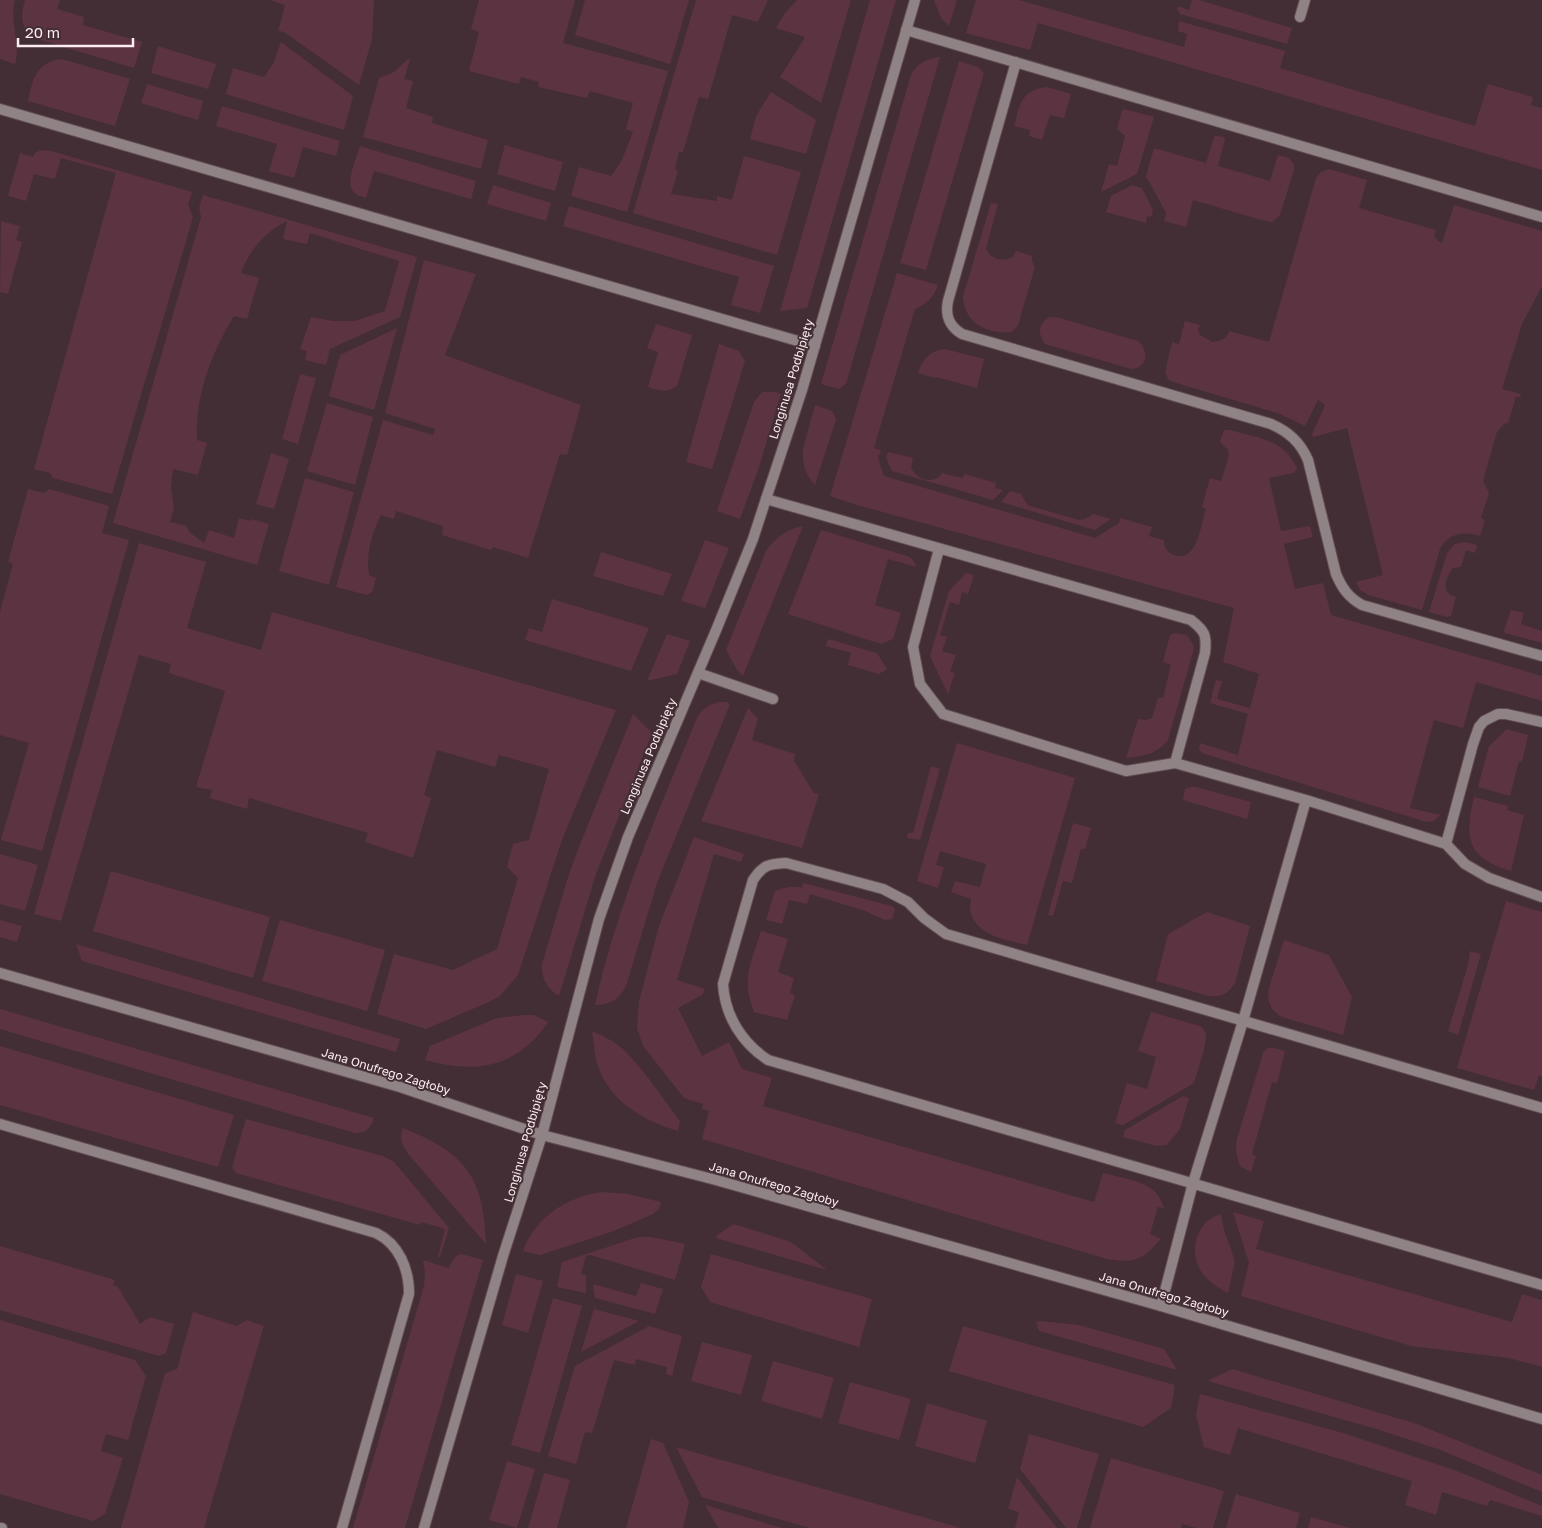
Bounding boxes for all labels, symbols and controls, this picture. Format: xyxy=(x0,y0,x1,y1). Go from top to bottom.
scale bar xyxy=(18,15,132,47)
text: 20 m xyxy=(25,23,60,41)
street label: Longinusa Podbipięty xyxy=(766,317,817,441)
street label: Longinusa Podbipięty xyxy=(617,695,679,816)
street label: Jana Onufrego Zagłoby xyxy=(320,1044,453,1098)
street label: Longinusa Podbipięty xyxy=(501,1080,549,1204)
street label: Jana Onufrego Zagłoby xyxy=(708,1158,841,1210)
street label: Jana Onufrego Zagłoby xyxy=(1098,1268,1231,1320)

